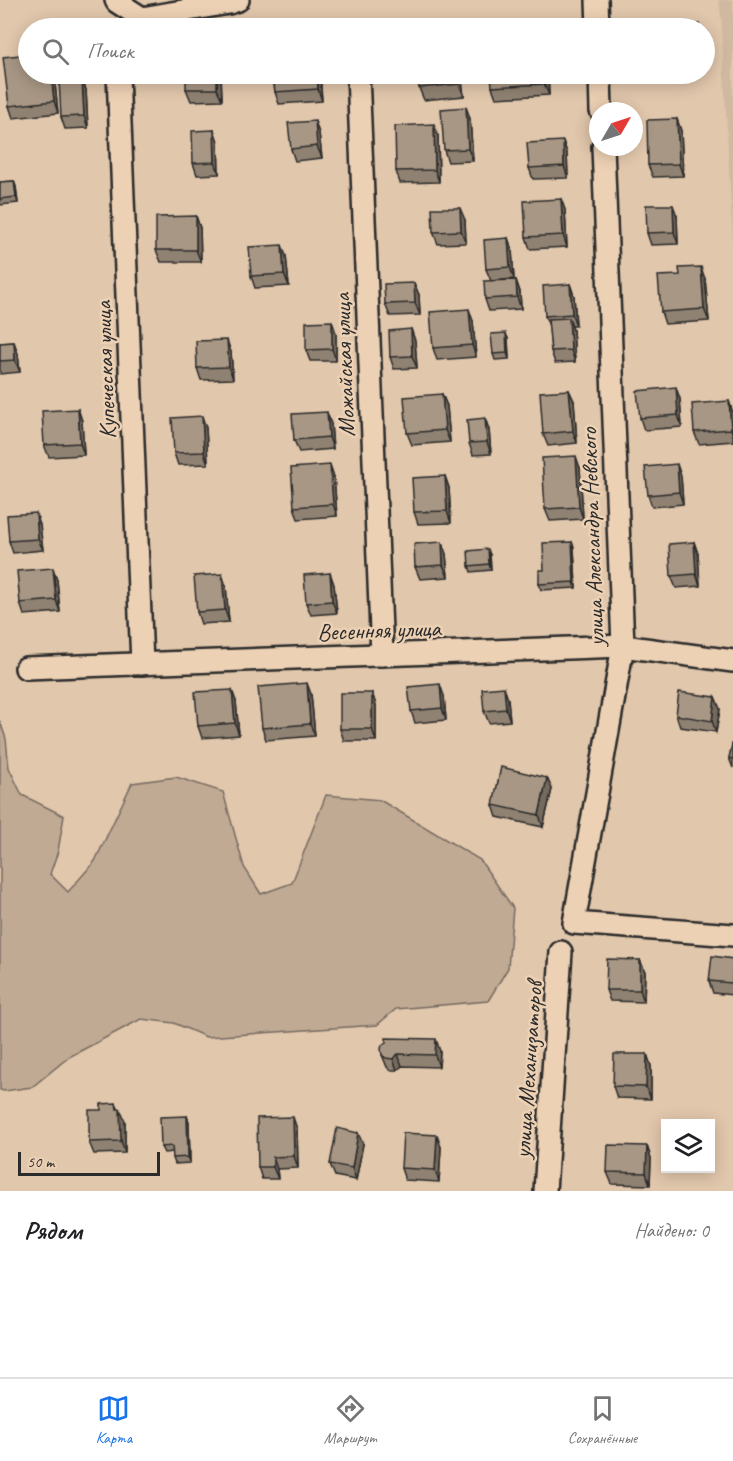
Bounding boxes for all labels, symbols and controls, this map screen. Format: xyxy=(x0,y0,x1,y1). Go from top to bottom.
search box xyxy=(18,18,715,84)
icon: search xyxy=(39,35,72,68)
text: Поиск xyxy=(87,37,133,65)
north arrow xyxy=(589,102,643,156)
street label: Можайская улица xyxy=(326,291,361,437)
street label: Купеческая улица xyxy=(88,299,122,439)
street label: улица Александра Невского xyxy=(573,426,611,649)
street label: Весенняя улица xyxy=(317,613,443,647)
street label: улица Механизаторов xyxy=(507,976,549,1162)
map controls xyxy=(661,1119,715,1173)
button: layers xyxy=(661,1119,715,1173)
scale bar xyxy=(18,1149,160,1176)
text: 50 m xyxy=(27,1152,54,1172)
text: Рядом xyxy=(24,1214,82,1247)
text: Найдено: 0 xyxy=(634,1218,709,1243)
tab: Карта xyxy=(96,1392,132,1448)
tab: Маршрут xyxy=(324,1392,376,1448)
tab: Сохранённые xyxy=(568,1392,637,1448)

